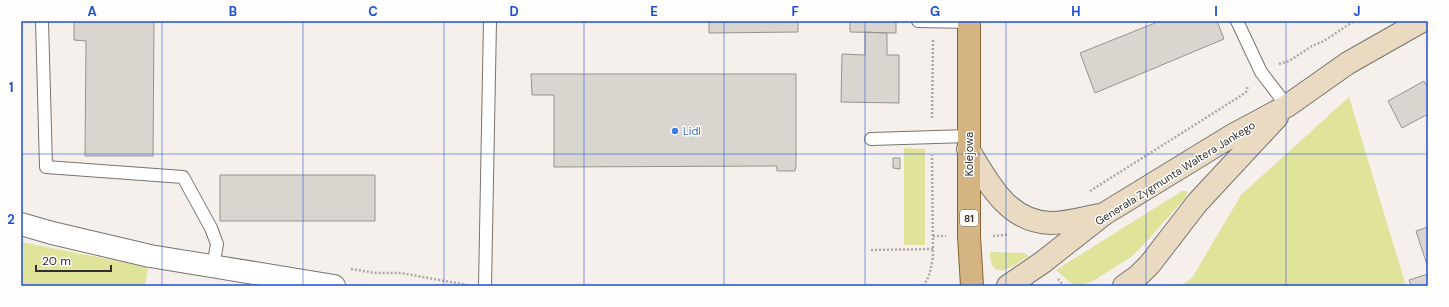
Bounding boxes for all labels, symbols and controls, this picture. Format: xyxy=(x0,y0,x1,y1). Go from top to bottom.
text: A xyxy=(87,3,97,20)
text: B xyxy=(229,3,237,20)
text: C xyxy=(368,3,378,20)
text: D xyxy=(509,3,519,20)
text: E xyxy=(650,3,658,20)
text: F xyxy=(791,3,799,20)
text: G xyxy=(930,3,940,20)
text: H xyxy=(1071,3,1081,20)
text: I xyxy=(1214,3,1218,20)
text: J xyxy=(1353,3,1361,20)
text: 1 xyxy=(9,79,13,96)
street label: Generała Zygmunta Waltera Jankego xyxy=(1092,118,1258,228)
place label: Lidl xyxy=(683,124,701,138)
marker: Lidl xyxy=(670,126,680,136)
street label: Kolejowa xyxy=(962,132,976,176)
road number: 81 xyxy=(960,210,978,226)
text: 2 xyxy=(7,211,15,228)
scale bar xyxy=(36,247,111,273)
text: 20 m xyxy=(42,253,71,269)

